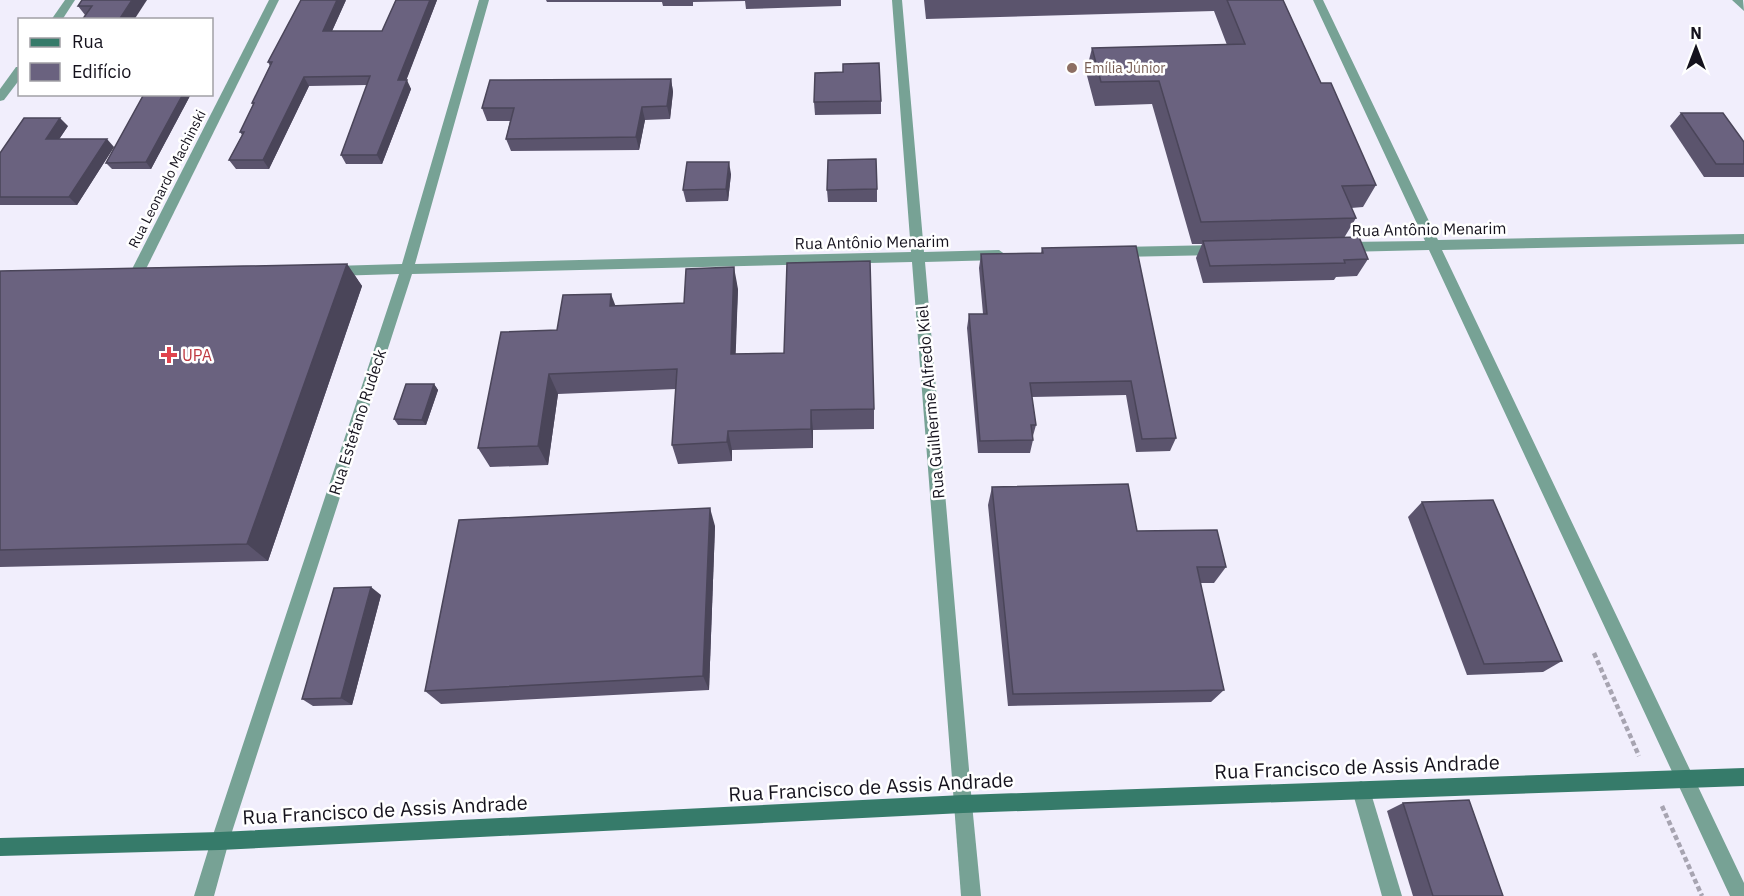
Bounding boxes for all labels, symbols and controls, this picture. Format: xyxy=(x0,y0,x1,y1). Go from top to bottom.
legend xyxy=(18,18,213,96)
north arrow xyxy=(1666,18,1726,78)
text: N xyxy=(1690,23,1702,43)
text: Rua xyxy=(72,30,104,53)
place label: Emília Júnior xyxy=(1084,59,1166,77)
text: Edifício xyxy=(72,60,131,83)
marker: Emília Júnior xyxy=(1065,61,1079,75)
street label: Rua Leonardo Machinski xyxy=(124,107,210,251)
street label: Rua Antônio Menarim xyxy=(1352,218,1506,240)
street label: Rua Antônio Menarim xyxy=(795,231,949,253)
street label: Rua Guilherme Alfredo Kiel xyxy=(912,304,948,500)
place label: UPA xyxy=(182,345,212,365)
marker: UPA xyxy=(160,346,178,364)
street label: Rua Estefano Rudeck xyxy=(324,346,390,498)
street label: Rua Francisco de Assis Andrade xyxy=(1214,748,1500,785)
street label: Rua Francisco de Assis Andrade xyxy=(728,766,1014,807)
street label: Rua Francisco de Assis Andrade xyxy=(242,789,528,830)

